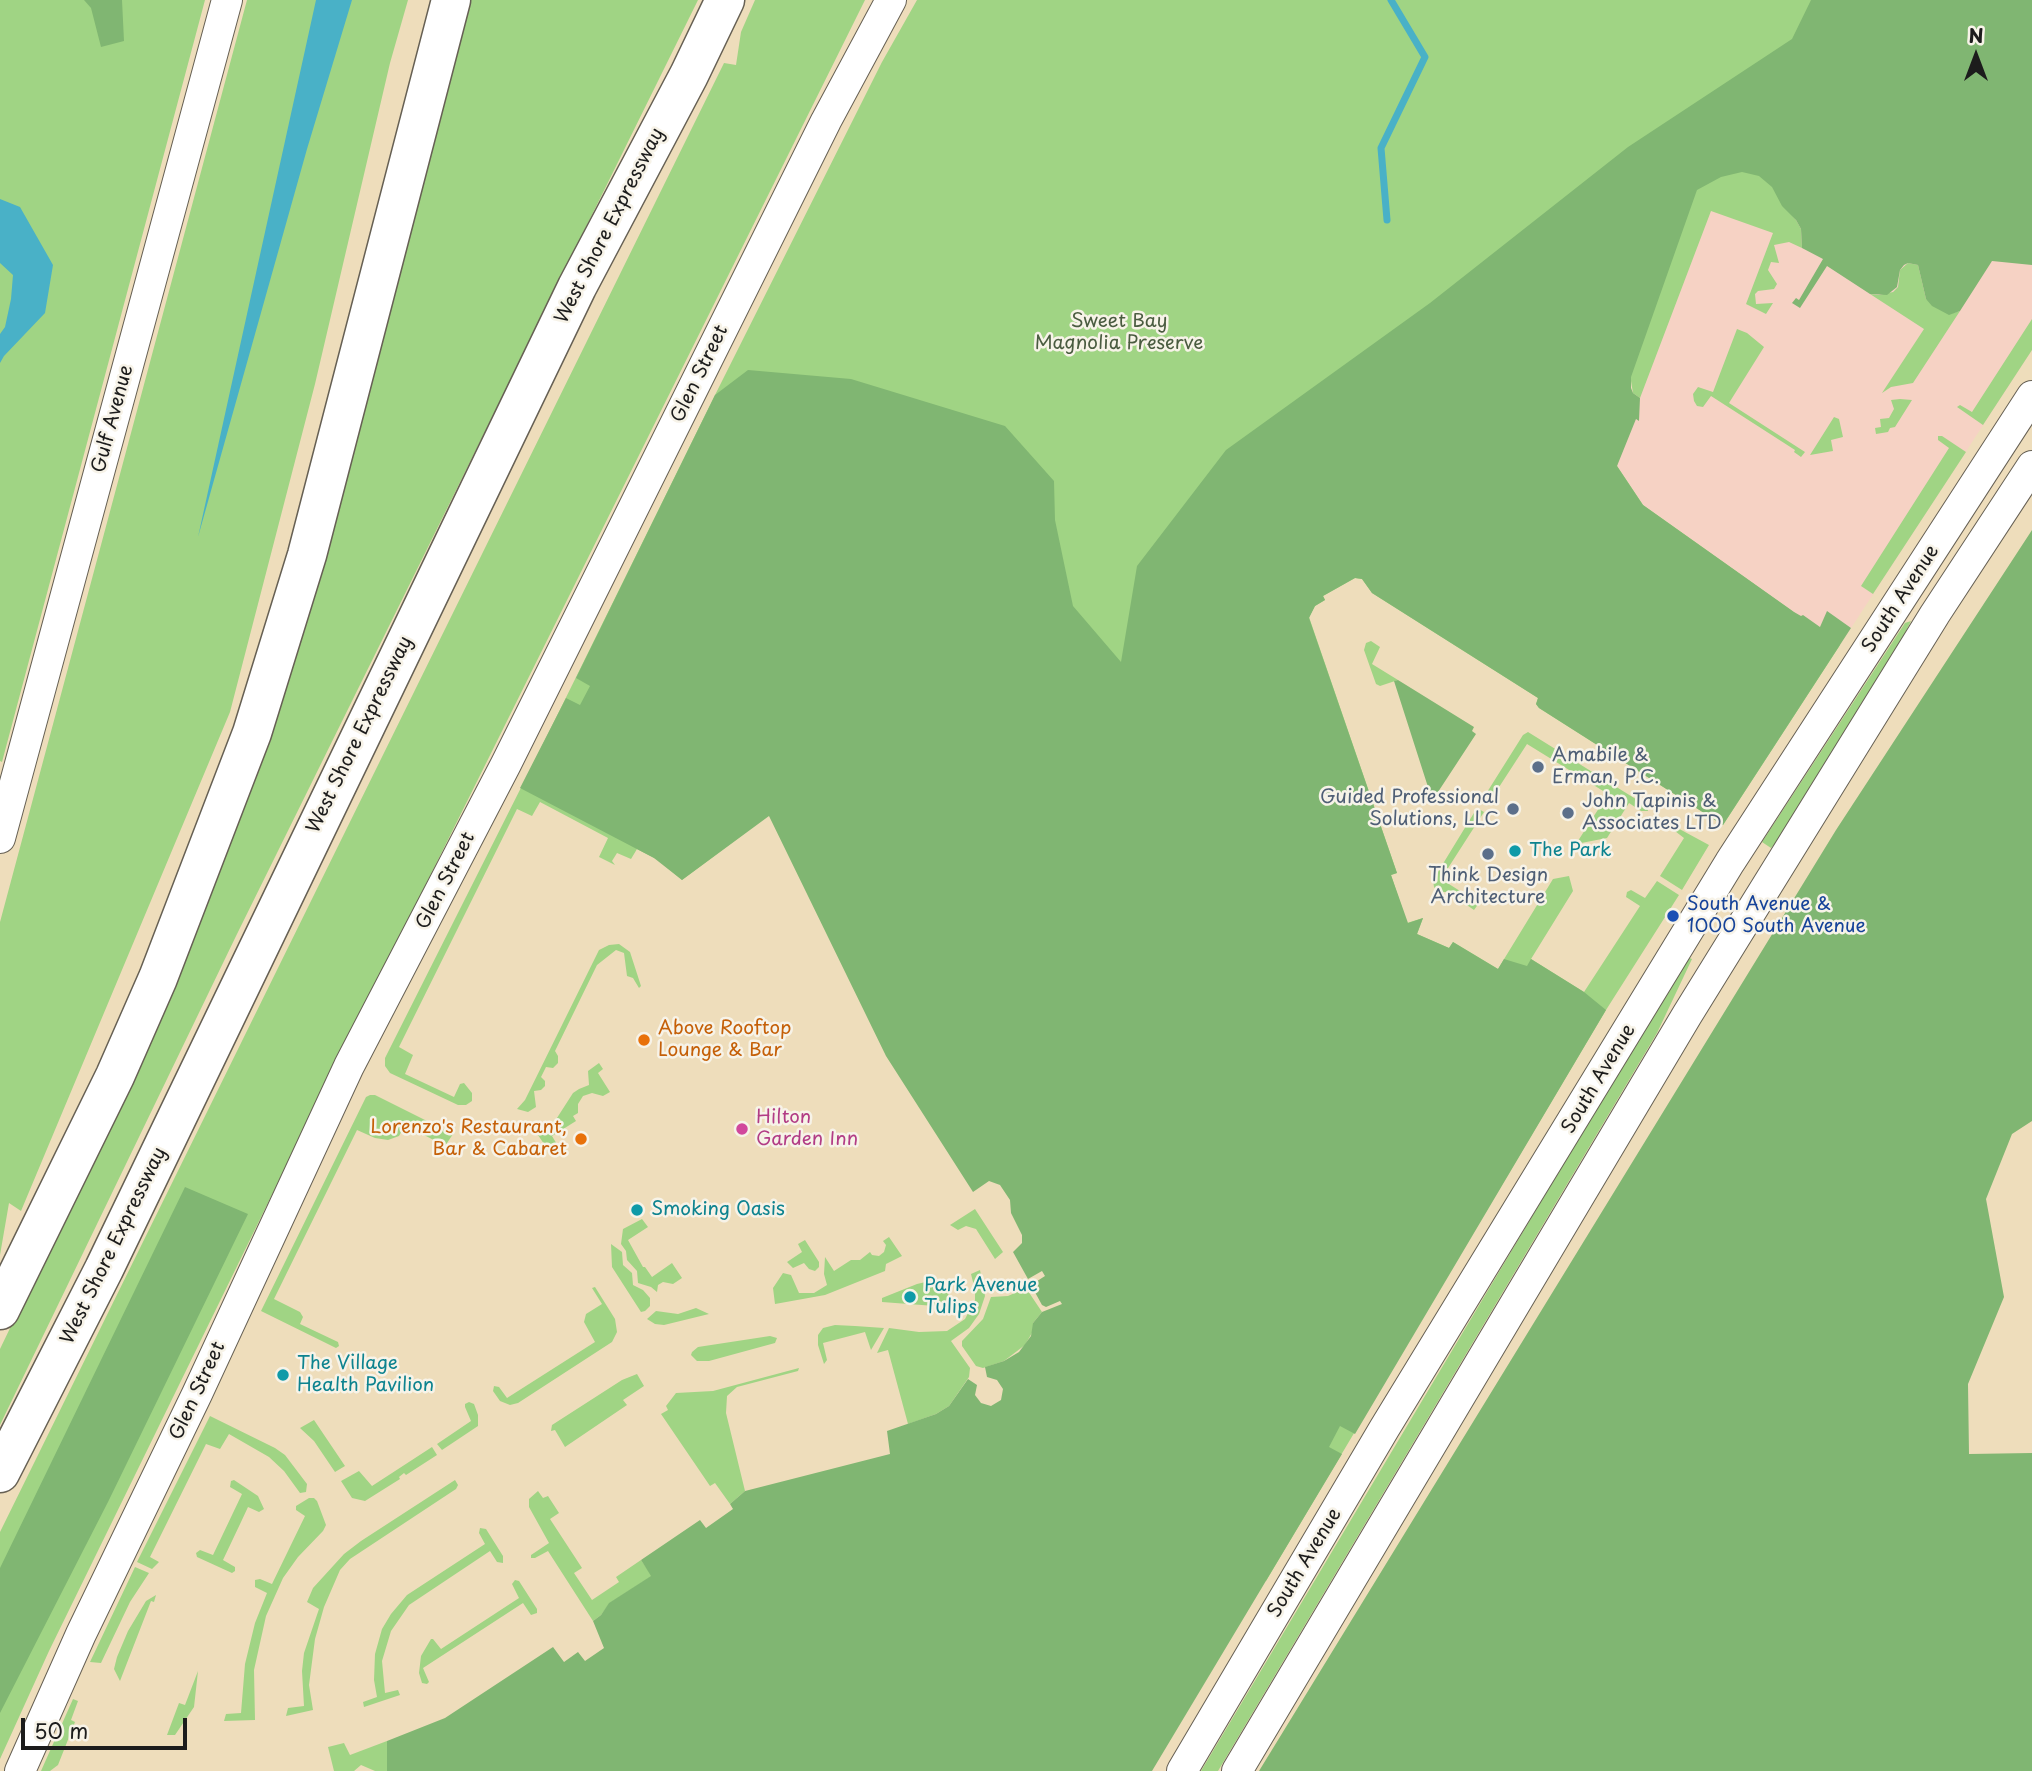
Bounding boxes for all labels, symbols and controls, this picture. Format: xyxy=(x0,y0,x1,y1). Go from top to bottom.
north arrow xyxy=(1941,21,2011,91)
text: N xyxy=(1968,21,1984,49)
street label: West Shore Expressway xyxy=(551,125,669,327)
park label: Sweet Bay Magnolia Preserve xyxy=(1035,311,1203,355)
street label: Glen Street xyxy=(667,321,733,427)
street label: Gulf Avenue xyxy=(88,363,138,475)
street label: South Avenue xyxy=(1858,541,1944,657)
street label: West Shore Expressway xyxy=(302,633,418,837)
place label: Amabile & Erman, P.C. xyxy=(1552,745,1659,789)
marker: Amabile & Erman, P.C. xyxy=(1530,759,1546,775)
place label: Guided Professional Solutions, LLC xyxy=(1320,787,1499,831)
place label: John Tapinis & Associates LTD xyxy=(1582,791,1722,835)
marker: Guided Professional Solutions, LLC xyxy=(1505,801,1521,817)
marker: John Tapinis & Associates LTD xyxy=(1560,805,1576,821)
street label: Glen Street xyxy=(412,829,480,933)
place label: The Park xyxy=(1529,840,1612,862)
marker: The Park xyxy=(1507,843,1523,859)
marker: Think Design Architecture xyxy=(1480,846,1496,862)
place label: Think Design Architecture xyxy=(1428,865,1548,909)
place label: South Avenue & 1000 South Avenue xyxy=(1687,894,1866,938)
marker: South Avenue & 1000 South Avenue xyxy=(1665,908,1681,924)
place label: Above Rooftop Lounge & Bar xyxy=(658,1018,791,1062)
street label: South Avenue xyxy=(1557,1020,1641,1138)
marker: Above Rooftop Lounge & Bar xyxy=(636,1032,652,1048)
place label: Hilton Garden Inn xyxy=(756,1107,858,1151)
place label: Lorenzo's Restaurant, Bar & Cabaret xyxy=(370,1117,567,1161)
marker: Hilton Garden Inn xyxy=(734,1121,750,1137)
marker: Lorenzo's Restaurant, Bar & Cabaret xyxy=(573,1131,589,1147)
street label: West Shore Expressway xyxy=(56,1144,172,1348)
place label: Smoking Oasis xyxy=(651,1199,785,1221)
marker: Smoking Oasis xyxy=(629,1202,645,1218)
place label: Park Avenue Tulips xyxy=(924,1275,1038,1319)
marker: Park Avenue Tulips xyxy=(902,1289,918,1305)
street label: Glen Street xyxy=(165,1338,231,1444)
place label: The Village Health Pavilion xyxy=(297,1353,434,1397)
marker: The Village Health Pavilion xyxy=(275,1367,291,1383)
street label: South Avenue xyxy=(1263,1504,1347,1622)
scale bar xyxy=(24,1704,191,1748)
text: 50 m xyxy=(34,1714,88,1746)

